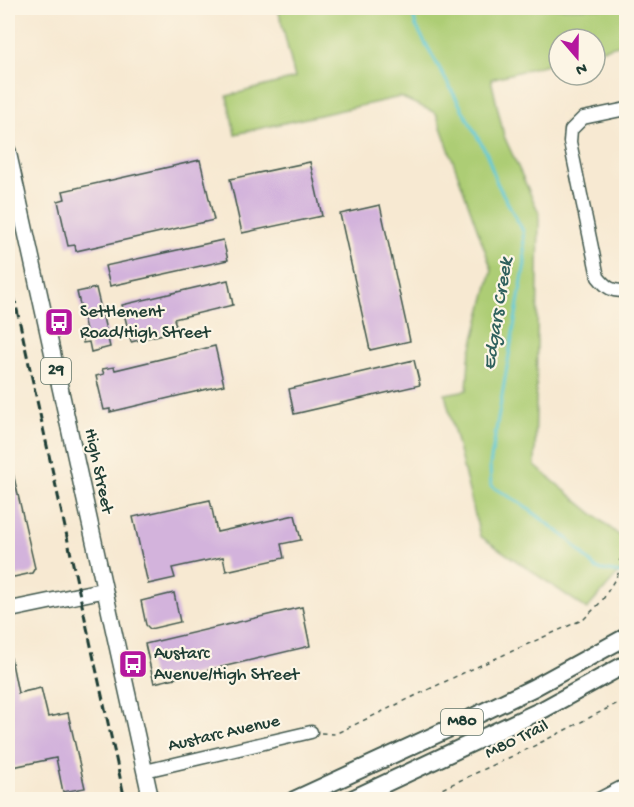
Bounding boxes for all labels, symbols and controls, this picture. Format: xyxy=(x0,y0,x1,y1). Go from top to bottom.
north arrow xyxy=(547,27,607,87)
text: N xyxy=(572,57,589,79)
water label: Edgars Creek xyxy=(479,254,520,372)
place label: Settlement Road/High Street xyxy=(80,302,212,344)
bus stop icon: Settlement Road/High Street xyxy=(43,306,75,338)
road number: 29 xyxy=(41,358,71,384)
street label: High Street xyxy=(79,427,118,517)
place label: Austarc Avenue/High Street xyxy=(154,644,300,686)
bus stop icon: Austarc Avenue/High Street xyxy=(117,648,149,680)
road number: M80 xyxy=(441,709,483,735)
street label: Austarc Avenue xyxy=(166,711,283,757)
street label: M80 Trail xyxy=(482,716,552,764)

